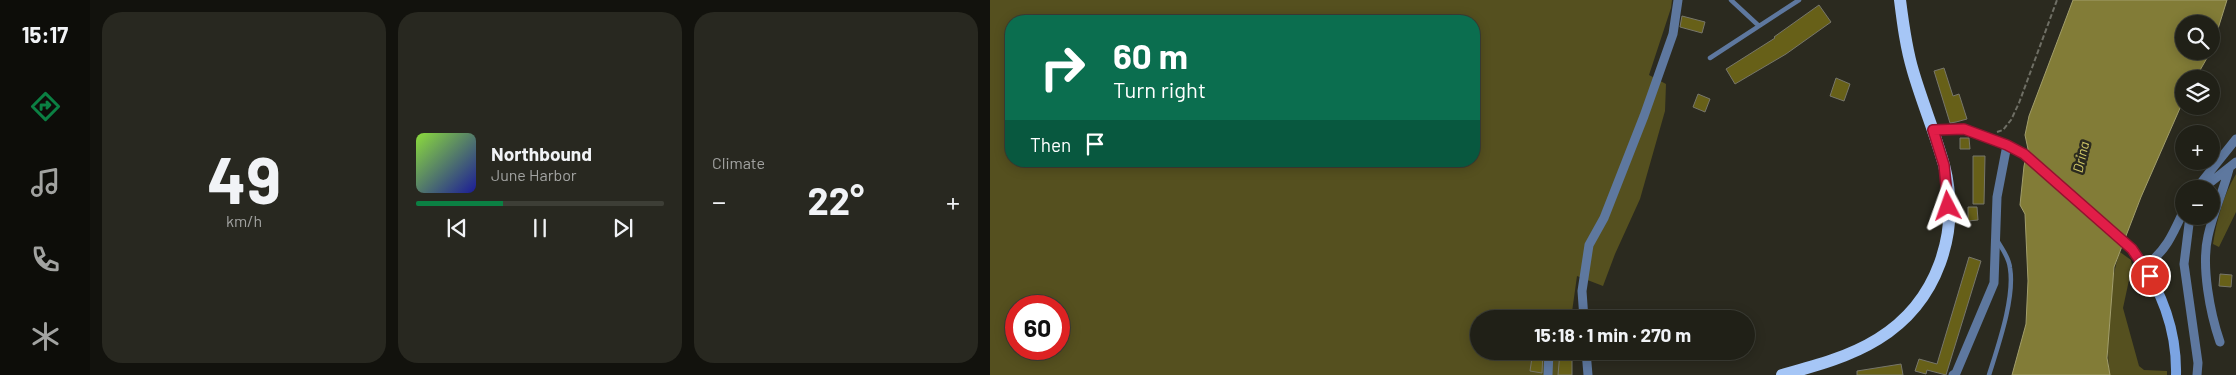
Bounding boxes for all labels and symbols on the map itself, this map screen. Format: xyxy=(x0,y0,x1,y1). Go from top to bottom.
water label: Drina xyxy=(2069,140,2092,174)
position arrow xyxy=(1921,179,1973,231)
pin xyxy=(2129,255,2171,297)
speed limit sign: 60 xyxy=(1005,295,1070,360)

